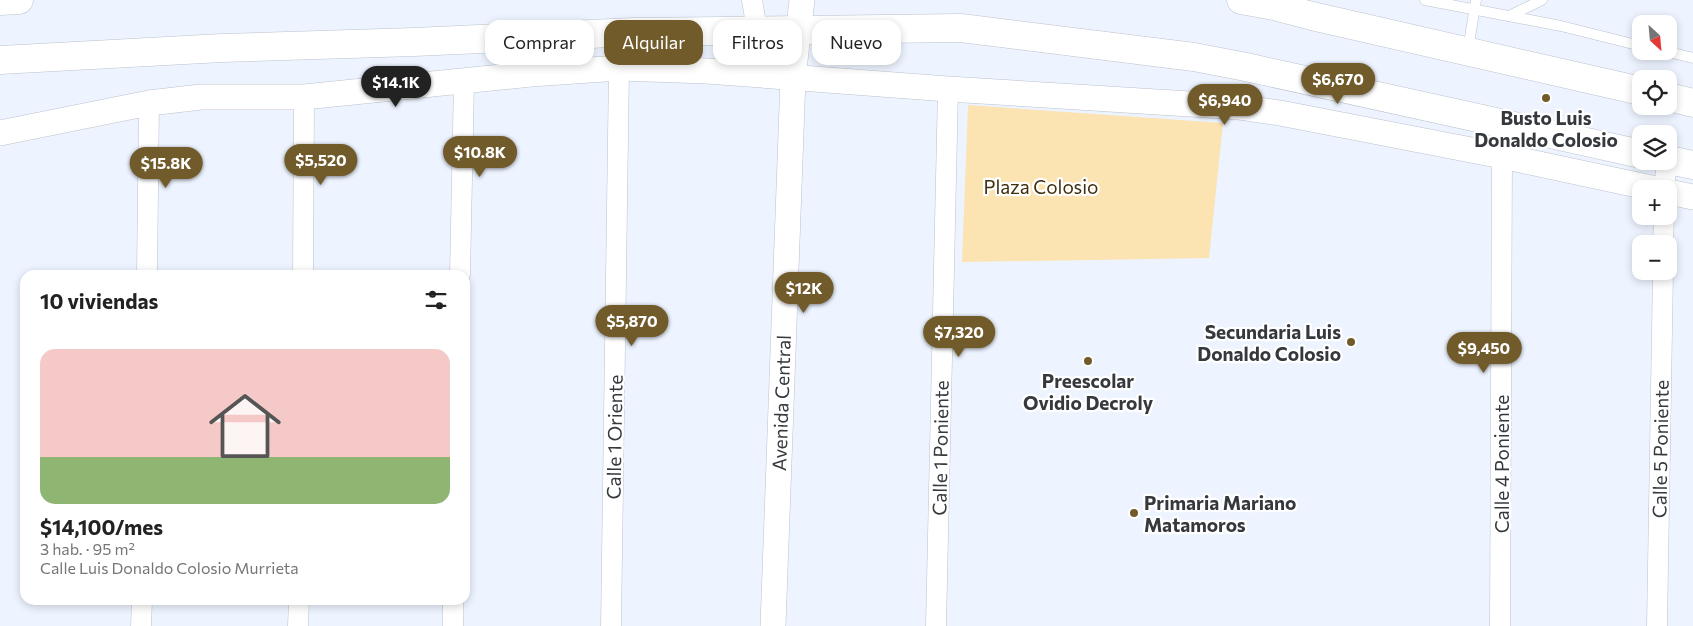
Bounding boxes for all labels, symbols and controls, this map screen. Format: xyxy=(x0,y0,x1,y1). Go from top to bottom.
north arrow xyxy=(1632,15,1678,60)
map controls xyxy=(1632,15,1677,280)
chip: Comprar xyxy=(485,20,594,65)
chip: Alquilar xyxy=(604,20,703,65)
chip: Filtros xyxy=(713,20,802,65)
chip: Nuevo xyxy=(812,20,901,65)
pin: $6,670 xyxy=(1297,62,1379,105)
pin: $14.1K xyxy=(355,66,437,108)
text: $6,670 xyxy=(1312,69,1364,88)
button: locate xyxy=(1632,70,1677,115)
text: $14.1K xyxy=(372,72,420,91)
pin: $6,940 xyxy=(1184,84,1266,126)
text: $6,940 xyxy=(1199,90,1251,109)
marker: Busto Luis Donaldo Colosio xyxy=(1540,92,1552,104)
place label: Busto Luis Donaldo Colosio xyxy=(1474,106,1618,151)
button: layers xyxy=(1632,125,1677,170)
pin: $10.8K xyxy=(439,136,521,178)
text: $10.8K xyxy=(454,142,506,161)
pin: $5,520 xyxy=(280,144,362,186)
pin: $15.8K xyxy=(125,146,207,189)
text: $5,520 xyxy=(295,150,347,169)
text: $15.8K xyxy=(141,153,191,172)
park label: Plaza Colosio xyxy=(984,175,1098,198)
button: + xyxy=(1632,180,1677,225)
button: − xyxy=(1632,235,1677,280)
pin: $12K xyxy=(774,272,834,314)
text: $12K xyxy=(786,278,822,297)
icon: filters xyxy=(422,286,450,314)
text: 10 viviendas xyxy=(40,288,158,313)
pin: $5,870 xyxy=(591,304,673,347)
text: $5,870 xyxy=(606,311,658,330)
pin: $7,320 xyxy=(918,316,1000,358)
place label: Secundaria Luis Donaldo Colosio xyxy=(1197,320,1341,365)
text: $7,320 xyxy=(934,322,984,341)
pin: $9,450 xyxy=(1443,332,1525,374)
street label: Avenida Central xyxy=(767,335,795,471)
marker: Secundaria Luis Donaldo Colosio xyxy=(1345,336,1357,348)
text: $9,450 xyxy=(1458,338,1510,357)
marker: Preescolar Ovidio Decroly xyxy=(1082,355,1094,367)
place label: Preescolar Ovidio Decroly xyxy=(1023,369,1154,414)
street label: Calle 1 Oriente xyxy=(601,375,627,499)
street label: Calle 1 Poniente xyxy=(927,380,953,516)
street label: Calle 5 Poniente xyxy=(1647,380,1673,518)
icon: home xyxy=(200,381,290,471)
street label: Calle 4 Poniente xyxy=(1490,395,1513,533)
place label: Primaria Mariano Matamoros xyxy=(1144,491,1296,536)
marker: Primaria Mariano Matamoros xyxy=(1128,507,1140,519)
text: $14,100/mes xyxy=(40,514,163,539)
text: 3 hab. · 95 m² xyxy=(40,539,135,558)
text: Calle Luis Donaldo Colosio Murrieta xyxy=(40,558,299,577)

